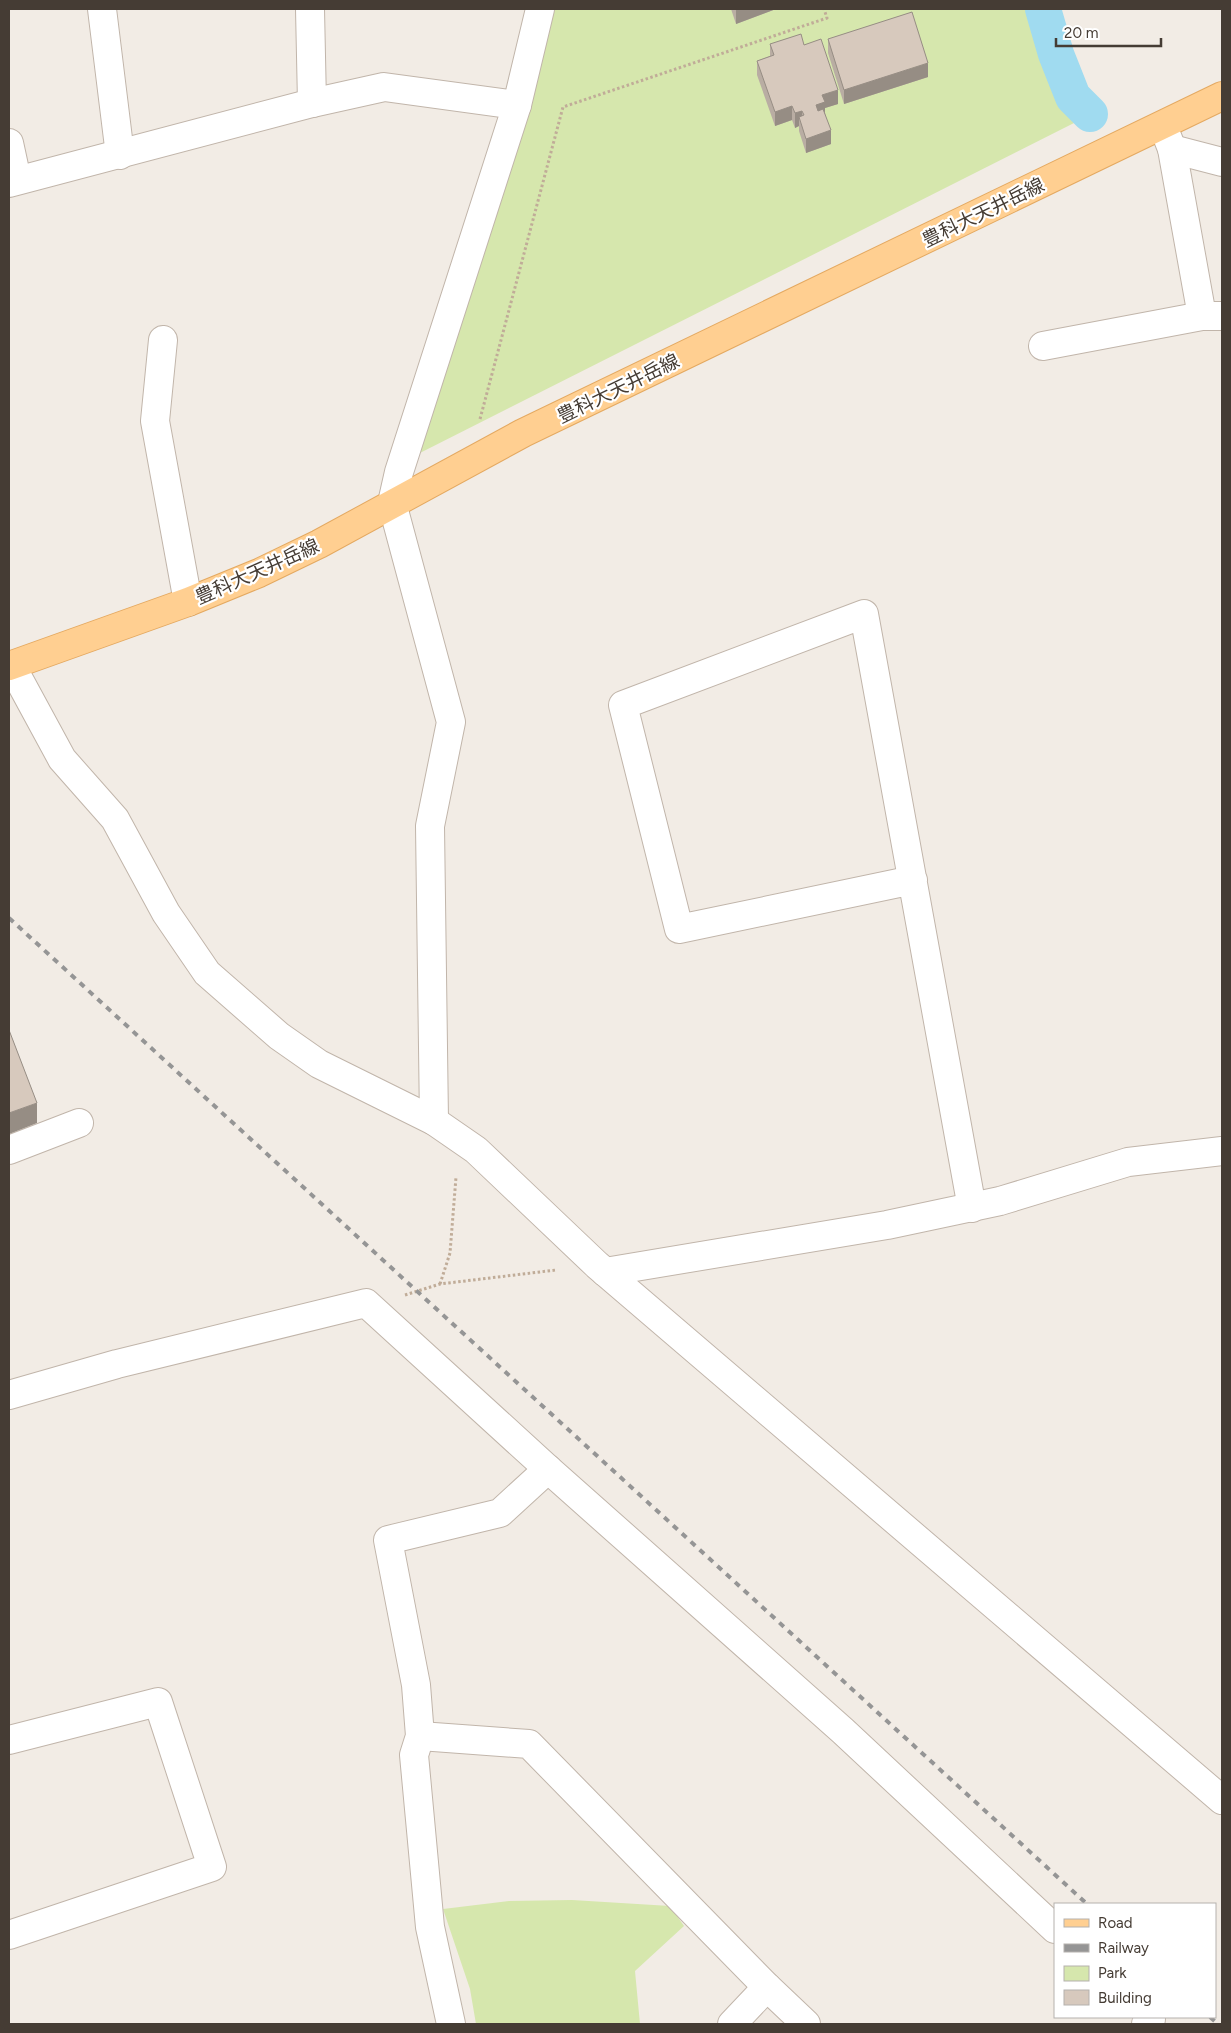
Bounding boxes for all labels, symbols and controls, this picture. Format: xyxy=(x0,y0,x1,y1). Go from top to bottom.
scale bar xyxy=(1056,15,1161,47)
text: 20 m xyxy=(1064,24,1098,42)
street label: 豊科大天井岳線 xyxy=(918,173,1048,252)
street label: 豊科大天井岳線 xyxy=(553,349,683,428)
street label: 豊科大天井岳線 xyxy=(192,534,323,609)
legend xyxy=(1054,1903,1216,2018)
text: Road xyxy=(1098,1914,1133,1932)
text: Railway xyxy=(1098,1939,1149,1957)
text: Park xyxy=(1098,1964,1127,1982)
text: Building xyxy=(1098,1989,1152,2007)

